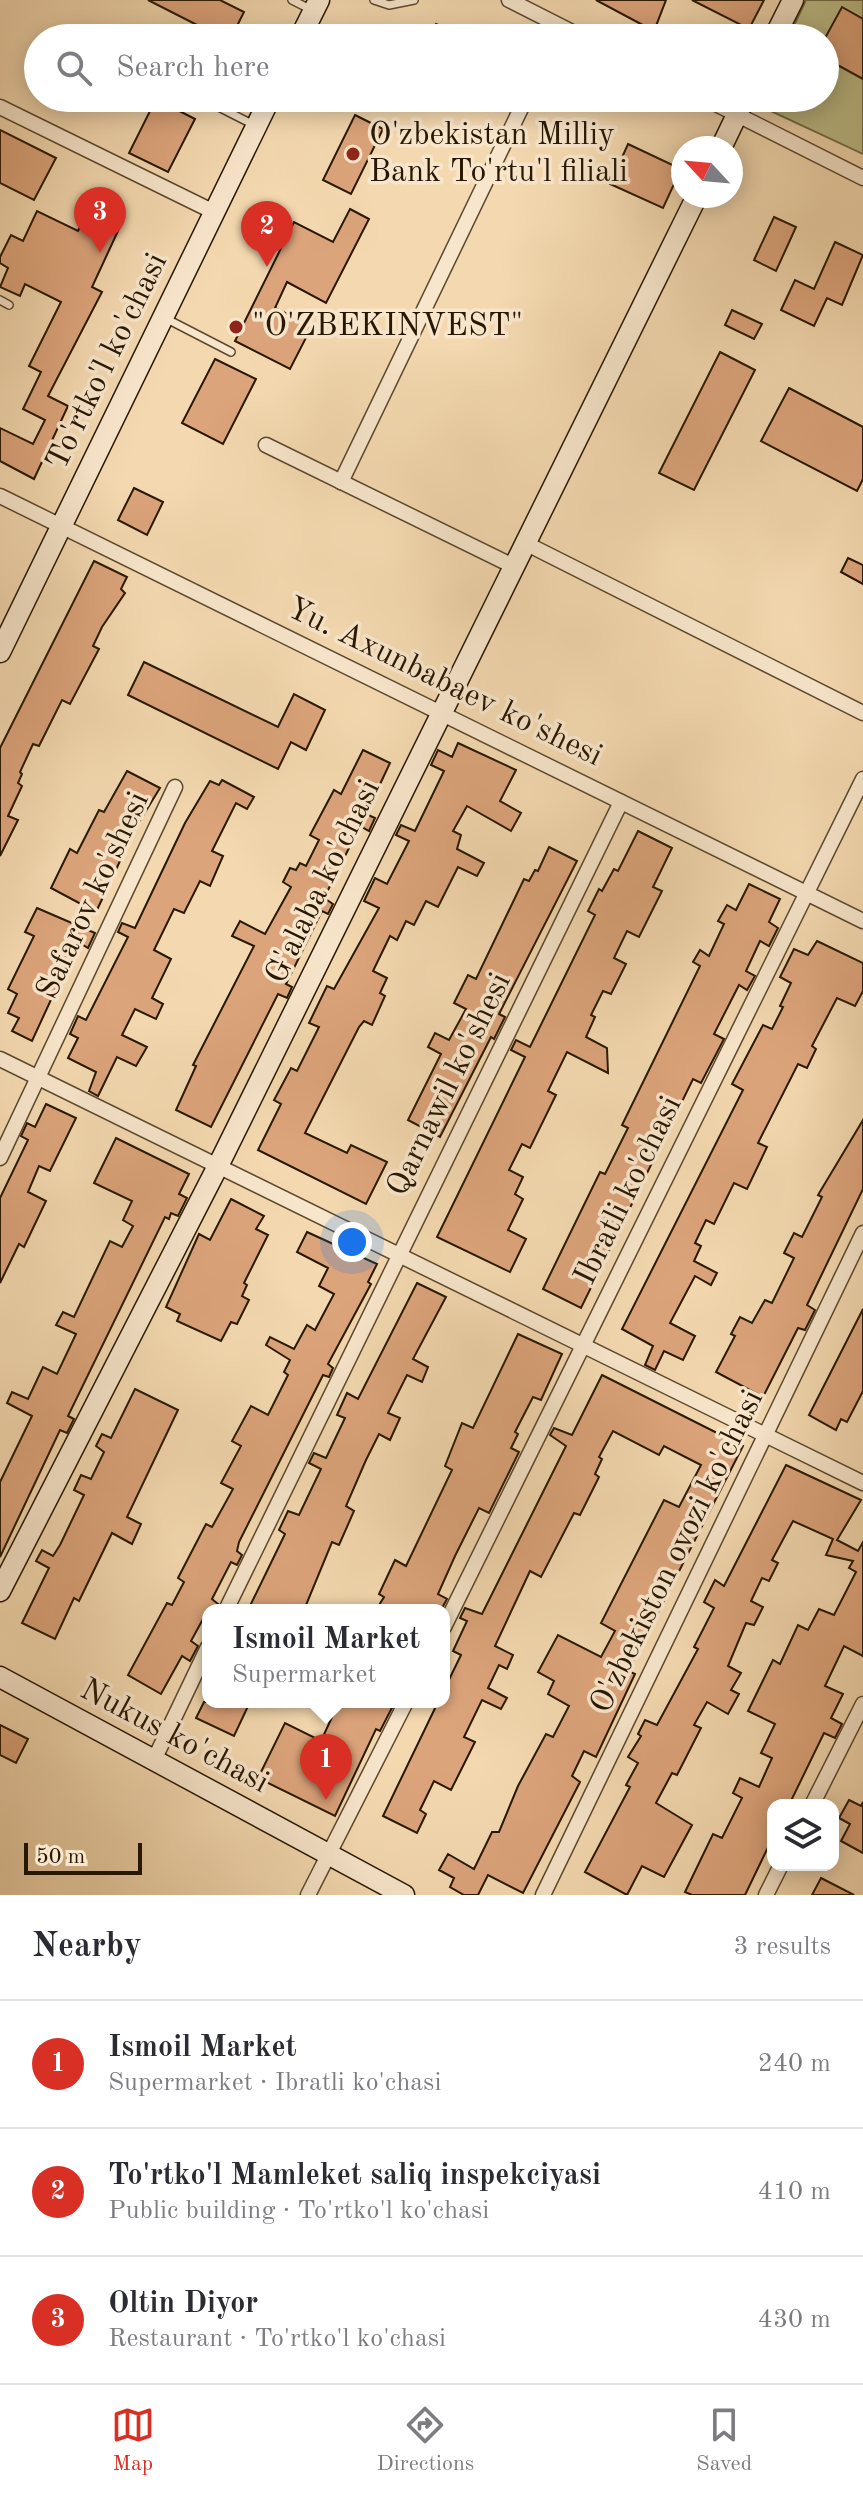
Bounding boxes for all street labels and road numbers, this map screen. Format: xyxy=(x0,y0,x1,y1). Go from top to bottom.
street label: To'rtko'l ko'chasi xyxy=(42,249,174,475)
street label: Yu. Axunbabaev ko'shesi xyxy=(281,593,607,773)
street label: G'alaba ko'chasi xyxy=(261,775,387,989)
street label: Safarov ko'shesi xyxy=(32,788,156,1004)
street label: Qarnawil ko'shesi xyxy=(382,969,518,1201)
street label: Ibratli ko'chasi xyxy=(570,1092,688,1290)
street label: O'zbekiston ovozi ko'chasi xyxy=(586,1385,770,1719)
street label: Nukus ko'chasi xyxy=(75,1674,273,1800)

